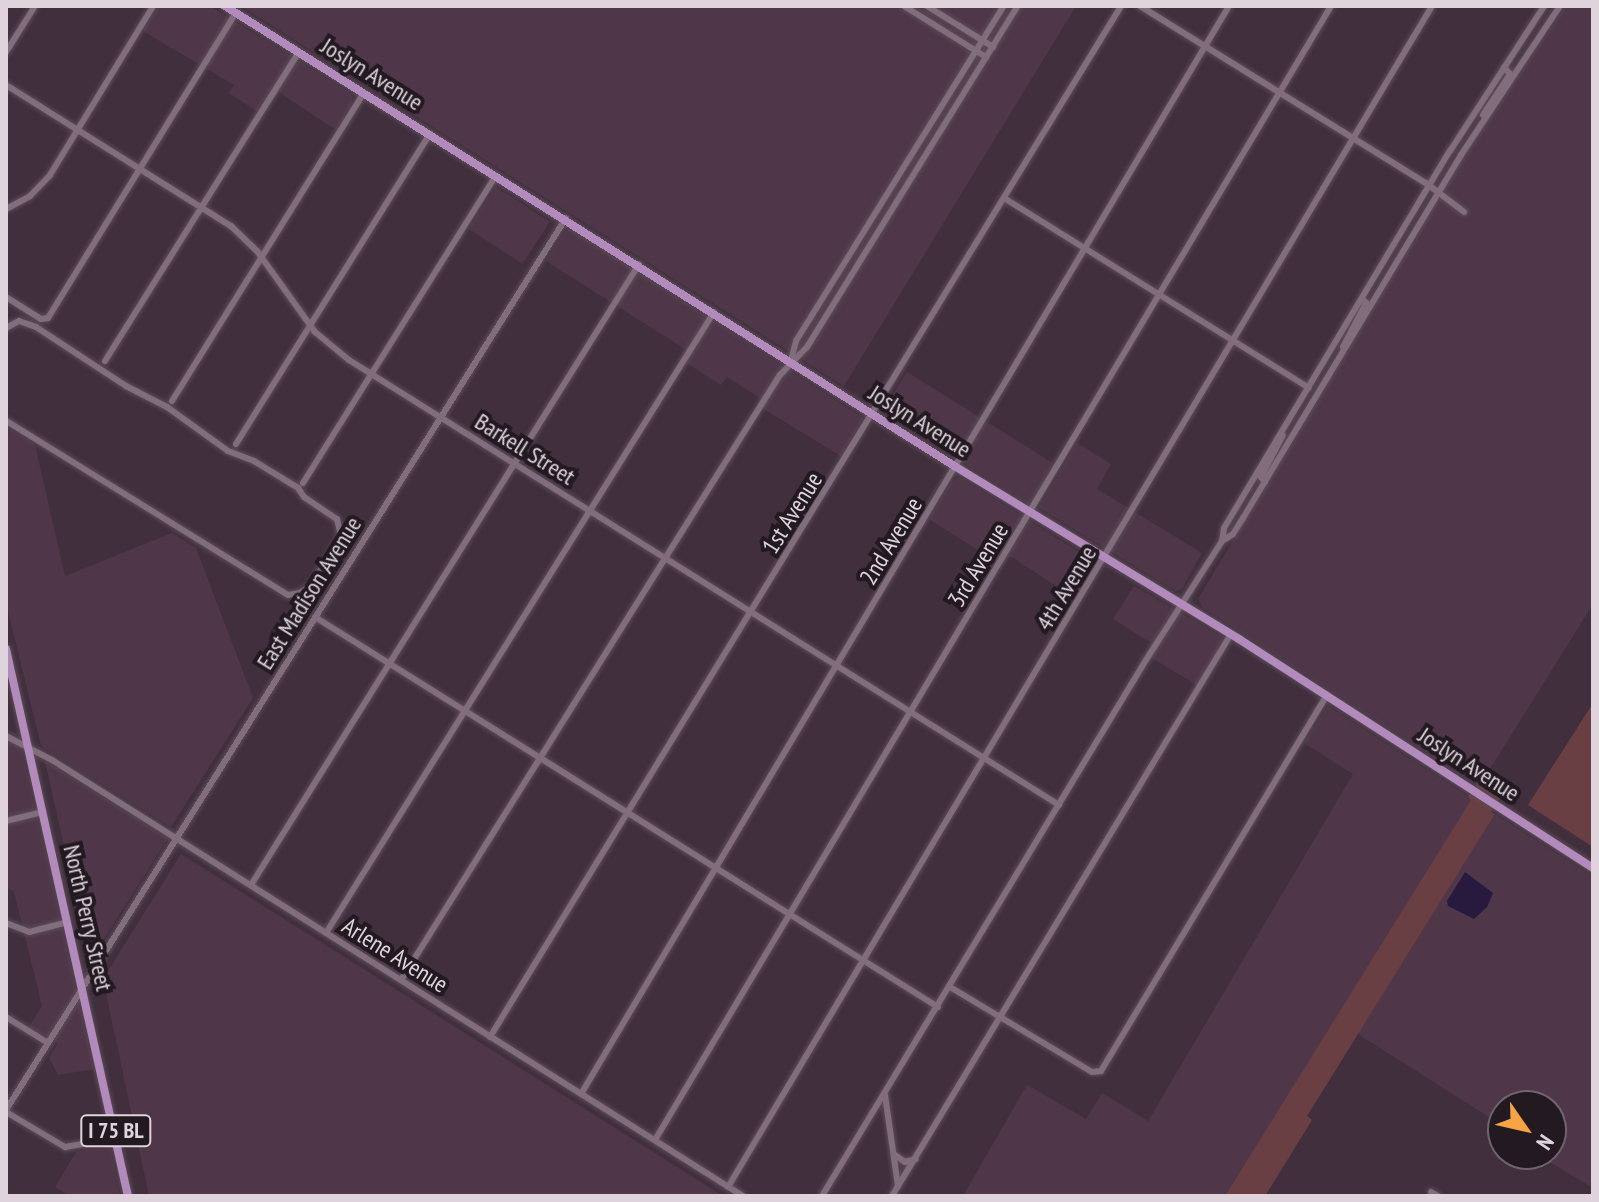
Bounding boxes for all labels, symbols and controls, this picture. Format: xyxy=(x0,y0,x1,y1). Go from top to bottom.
street label: Joslyn Avenue xyxy=(316,31,428,117)
street label: Joslyn Avenue xyxy=(864,378,976,464)
street label: Barkell Street xyxy=(470,407,580,491)
street label: 1st Avenue xyxy=(756,467,828,559)
street label: 2nd Avenue xyxy=(854,492,928,590)
street label: East Madison Avenue xyxy=(250,511,368,675)
street label: 3rd Avenue xyxy=(942,517,1014,613)
street label: 4th Avenue xyxy=(1030,540,1102,636)
street label: Joslyn Avenue xyxy=(1413,721,1525,807)
street label: North Perry Street xyxy=(57,842,119,994)
street label: Arlene Avenue xyxy=(337,911,453,999)
north arrow xyxy=(1487,1090,1567,1170)
road number: I 75 BL xyxy=(80,1113,152,1149)
text: N xyxy=(1530,1130,1560,1155)

